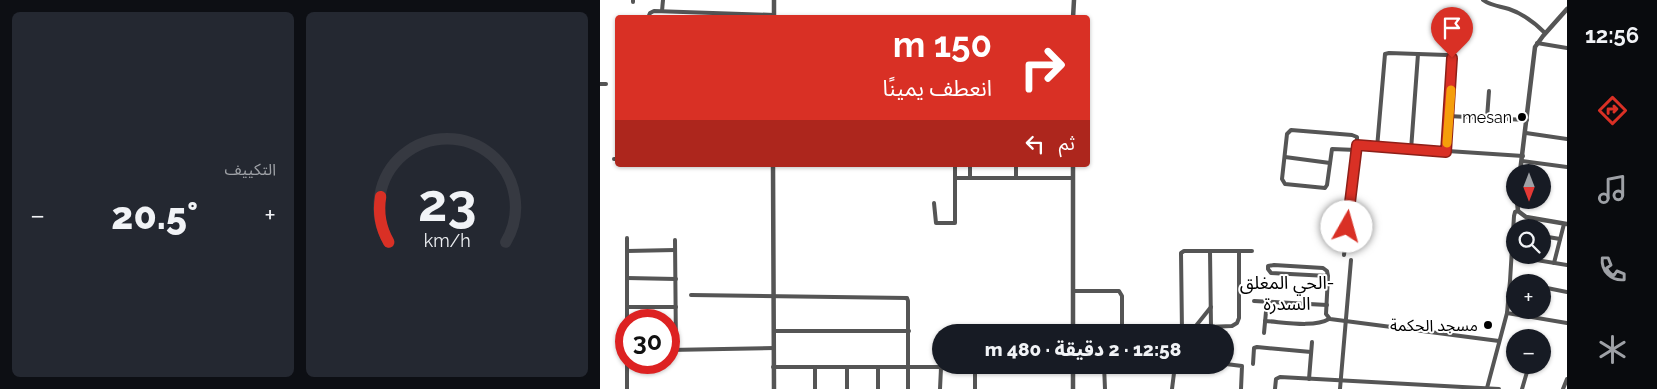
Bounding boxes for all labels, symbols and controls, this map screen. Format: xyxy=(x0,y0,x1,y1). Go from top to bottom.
pin xyxy=(1431,7,1473,58)
icon: arrive xyxy=(1438,14,1466,42)
text: 12:56 xyxy=(1585,22,1639,48)
text: 150 m xyxy=(893,24,992,65)
icon: right xyxy=(1010,35,1075,100)
text: انعطف يمينًا xyxy=(883,75,992,101)
icon: directions xyxy=(1595,93,1630,128)
place label: mesan xyxy=(1462,108,1512,127)
marker: mesan xyxy=(1516,111,1528,123)
icon: left xyxy=(1021,130,1049,158)
text: ثم xyxy=(1059,132,1075,154)
text: التكييف xyxy=(224,160,276,179)
north arrow xyxy=(1506,164,1551,209)
map controls xyxy=(1506,164,1551,374)
text: 23 xyxy=(418,172,476,233)
icon: music xyxy=(1595,172,1630,207)
text: 20.5° xyxy=(111,193,198,238)
text: − xyxy=(30,199,45,232)
text: + xyxy=(264,199,276,232)
position arrow xyxy=(1320,200,1372,252)
button: search xyxy=(1506,219,1551,264)
text: km/h xyxy=(423,230,471,251)
icon: phone xyxy=(1595,252,1630,287)
district label: الحي المغلق- السدرة xyxy=(1240,272,1334,315)
button: + xyxy=(1506,274,1551,319)
speed limit sign: 30 xyxy=(615,309,680,374)
place label: مسجد الحكمة xyxy=(1390,316,1478,335)
marker: مسجد الحكمة xyxy=(1482,319,1494,331)
button: − xyxy=(1506,329,1551,374)
icon: climate xyxy=(1595,332,1630,367)
text: 12:58 · 2 دقيقة · 480 m xyxy=(985,338,1181,360)

